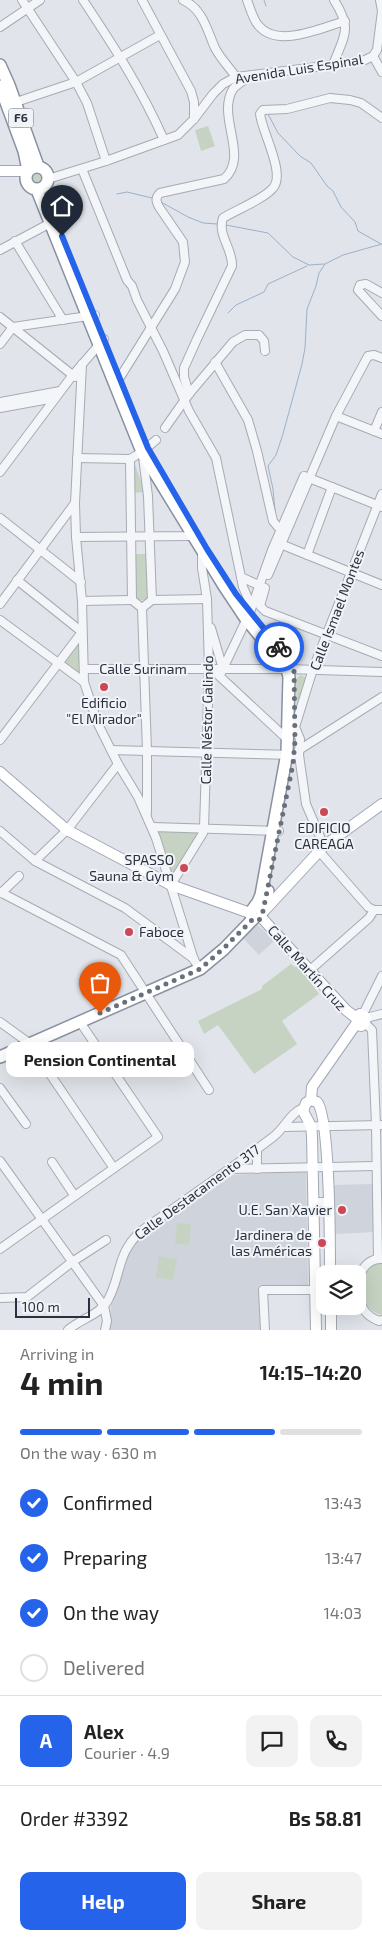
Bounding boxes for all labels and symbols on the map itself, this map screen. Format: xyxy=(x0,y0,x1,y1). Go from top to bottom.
street label: Avenida Luis Espinal xyxy=(234,50,365,87)
road number: F6 xyxy=(8,109,34,128)
pin xyxy=(41,185,83,236)
street label: Calle Ismael Montes xyxy=(306,547,367,673)
courier xyxy=(254,622,304,672)
street label: Calle Néstor Galindo xyxy=(197,655,216,785)
street label: Calle Surinam xyxy=(99,660,187,677)
marker: Edificio "El Mirador" xyxy=(98,681,110,693)
place label: Edificio "El Mirador" xyxy=(66,694,142,727)
marker: EDIFICIO CAREAGA xyxy=(318,806,330,818)
place label: EDIFICIO CAREAGA xyxy=(294,819,354,852)
place label: SPASSO Sauna & Gym xyxy=(89,851,174,884)
marker: SPASSO Sauna & Gym xyxy=(178,862,190,874)
street label: Calle Martín Cruz xyxy=(265,921,350,1014)
place label: Faboce xyxy=(139,923,184,940)
marker: Faboce xyxy=(123,926,135,938)
pin xyxy=(79,962,121,1013)
callout: Pension Continental xyxy=(6,1043,194,1078)
street label: Calle Destacamento 317 xyxy=(131,1140,263,1243)
place label: U.E. San Xavier xyxy=(238,1201,332,1218)
marker: U.E. San Xavier xyxy=(336,1204,348,1216)
place label: Jardinera de las Américas xyxy=(231,1226,312,1259)
marker: Jardinera de las Américas xyxy=(316,1237,328,1249)
scale bar xyxy=(15,1295,90,1318)

